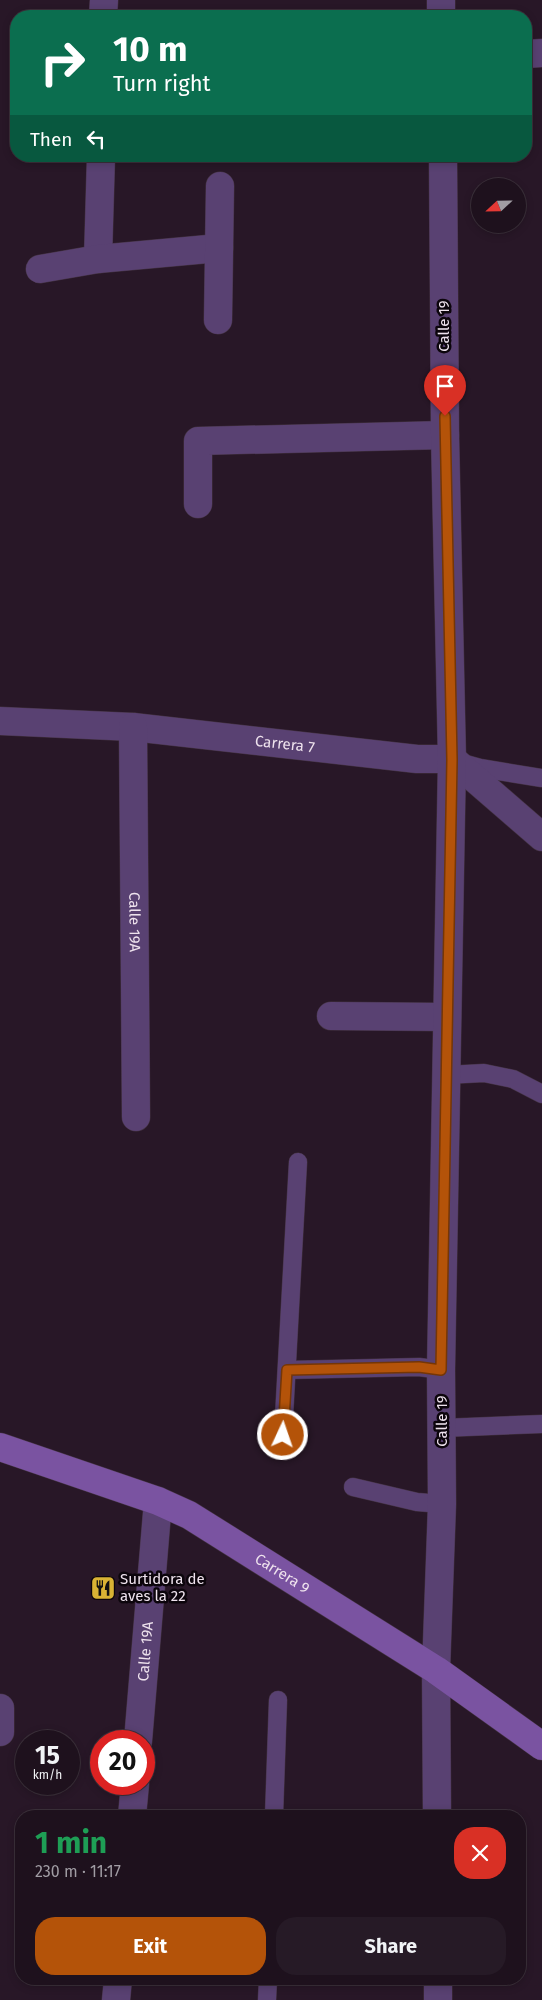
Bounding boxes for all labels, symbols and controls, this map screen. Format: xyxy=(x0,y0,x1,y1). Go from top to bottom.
text: 10 m xyxy=(113,28,188,70)
icon: right xyxy=(30,30,95,95)
text: Turn right xyxy=(113,70,210,97)
icon: left xyxy=(82,125,110,153)
text: Then xyxy=(30,128,72,151)
north arrow xyxy=(471,178,526,232)
map controls xyxy=(471,178,526,233)
street label: Calle 19 xyxy=(435,300,453,352)
pin xyxy=(424,365,466,416)
icon: arrive xyxy=(431,372,459,400)
street label: Carrera 7 xyxy=(254,732,316,756)
street label: Calle 19A xyxy=(125,892,144,952)
street label: Calle 19 xyxy=(433,1395,451,1447)
position arrow xyxy=(256,1408,308,1460)
street label: Carrera 9 xyxy=(252,1550,313,1597)
place label: Surtidora de aves la 22 xyxy=(120,1570,205,1605)
restaurant icon: Surtidora de aves la 22 xyxy=(90,1575,116,1601)
street label: Calle 19A xyxy=(134,1620,157,1682)
speed limit sign: 20 xyxy=(90,1730,155,1795)
text: 15 xyxy=(35,1741,60,1771)
text: km/h xyxy=(33,1768,62,1782)
text: 1 min xyxy=(35,1825,107,1861)
button: close xyxy=(454,1827,506,1879)
text: 230 m · 11:17 xyxy=(35,1862,121,1881)
button: Exit xyxy=(35,1917,266,1975)
button: Share xyxy=(276,1917,506,1975)

